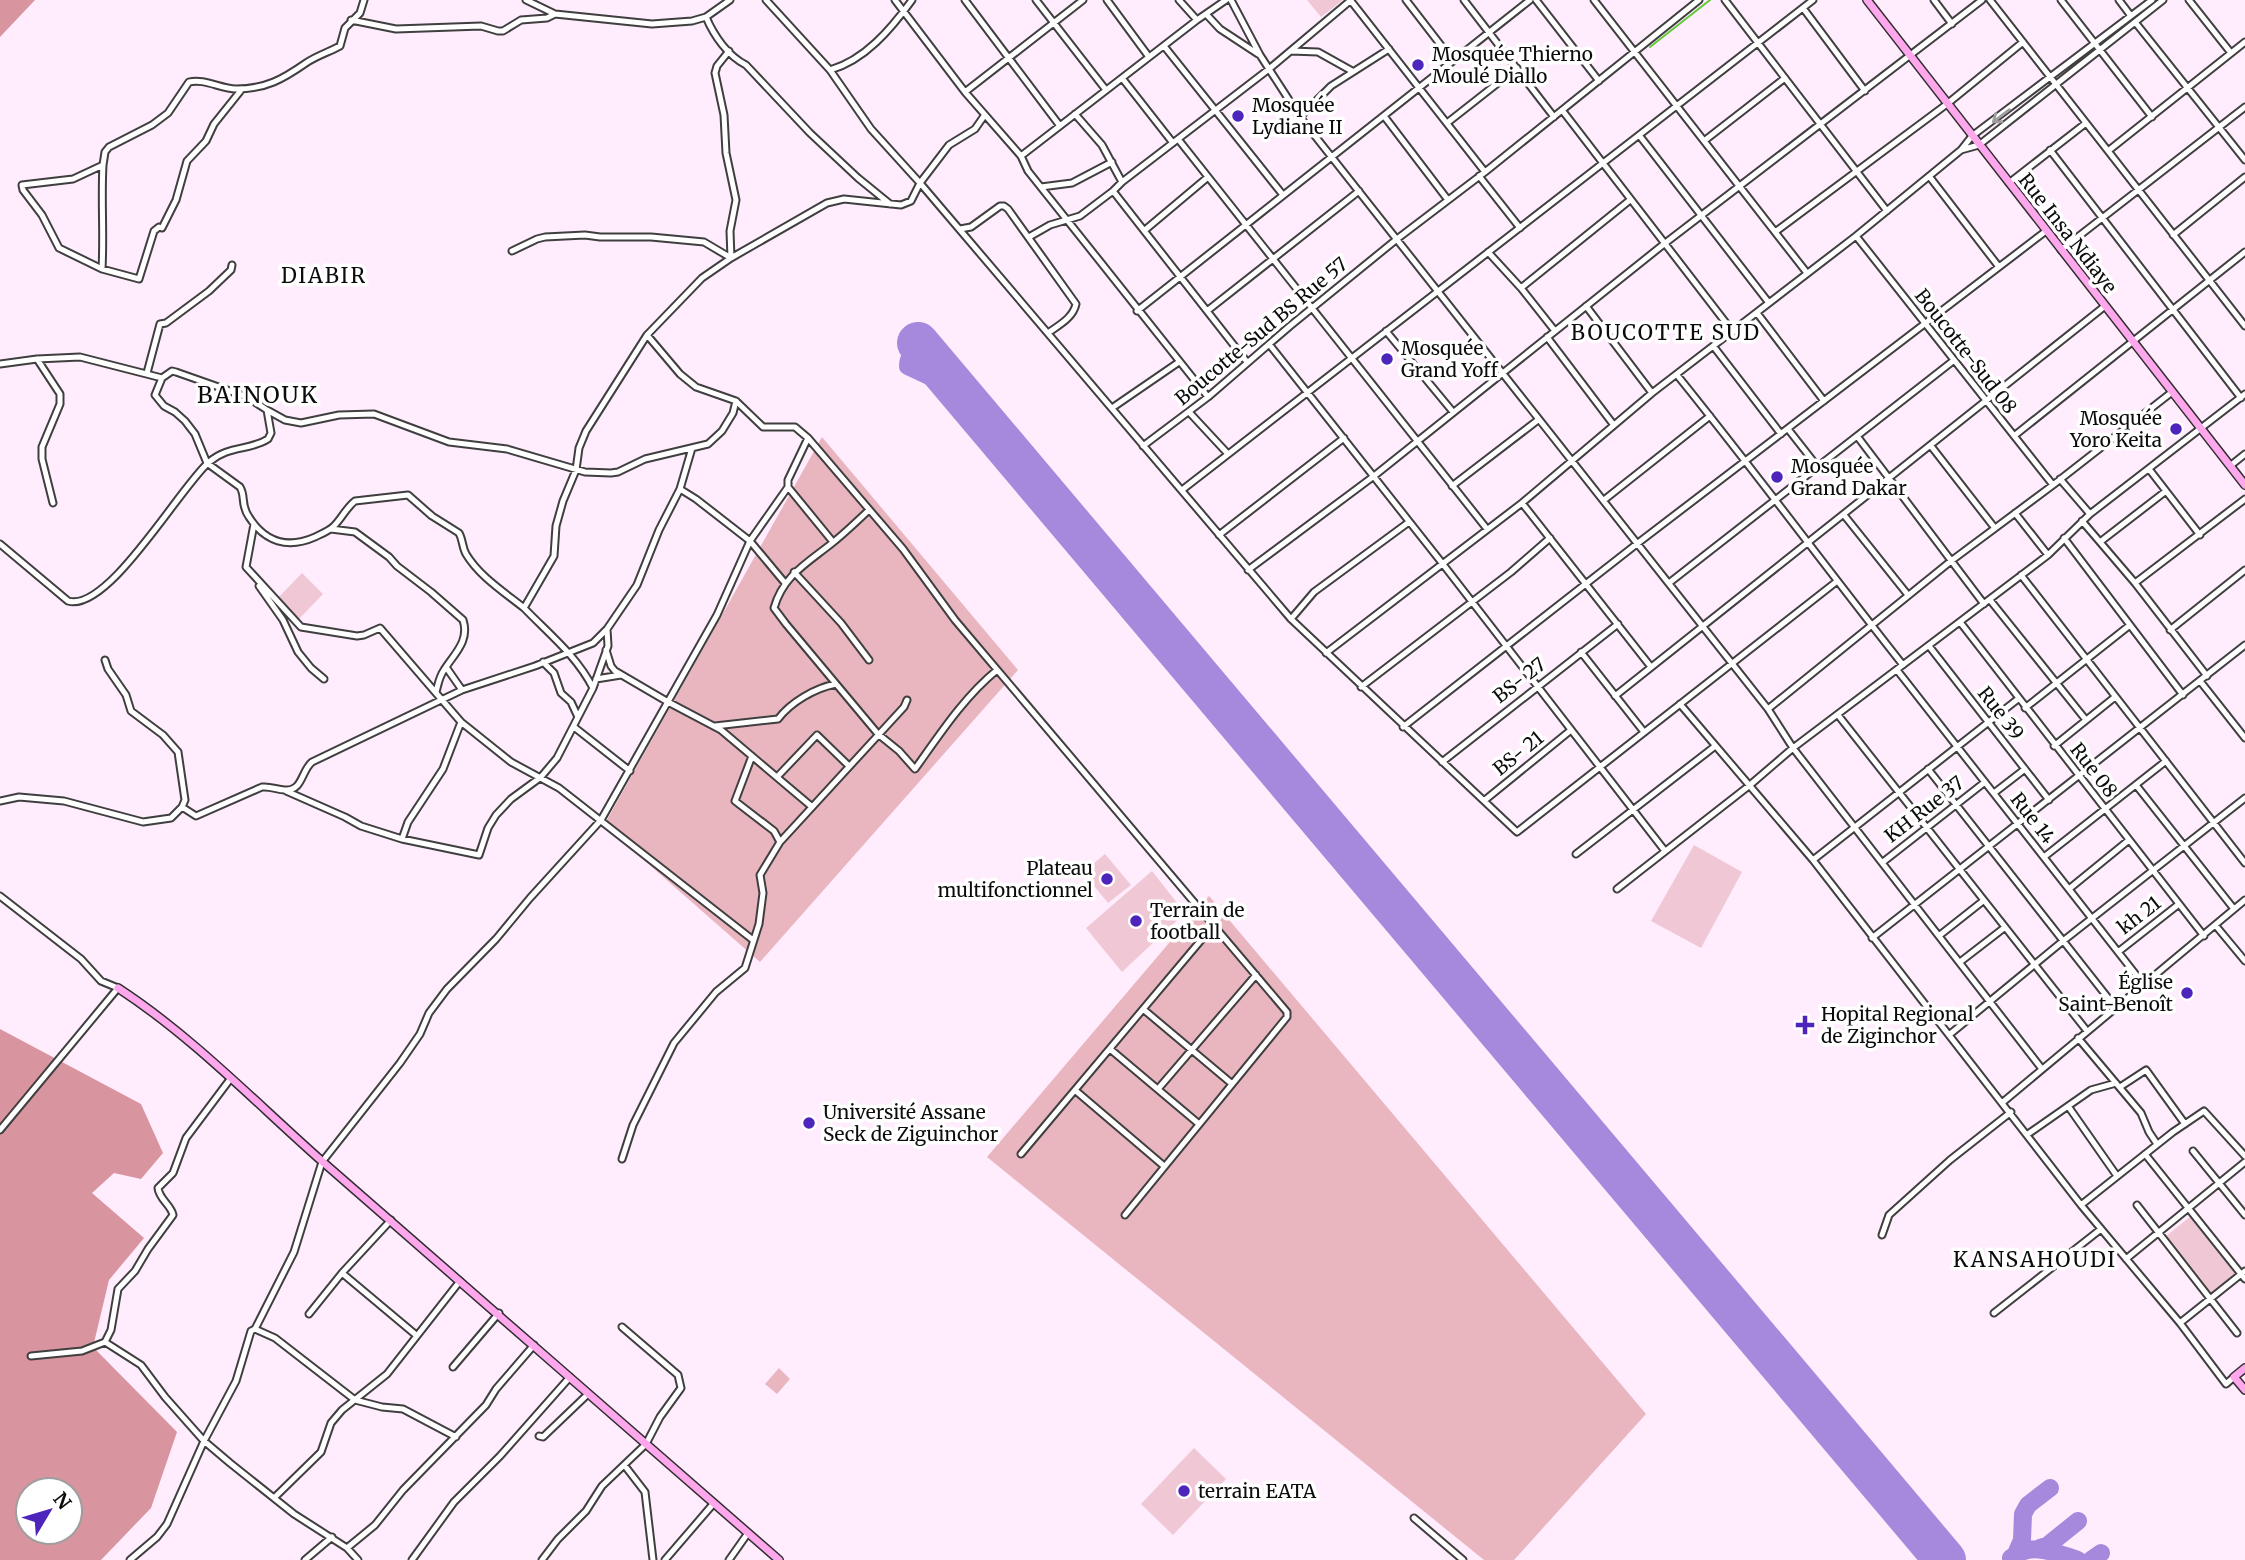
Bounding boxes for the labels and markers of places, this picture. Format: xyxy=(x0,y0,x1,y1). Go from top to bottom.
place label: Mosquée Thierno Moulé Diallo xyxy=(1432,42,1593,88)
marker: Mosquée Thierno Moulé Diallo xyxy=(1410,57,1426,73)
place label: Mosquée Lydiane II xyxy=(1252,93,1343,139)
marker: Mosquée Lydiane II xyxy=(1230,108,1246,124)
place label: Mosquée Grand Yoff xyxy=(1401,336,1499,382)
marker: Mosquée Grand Yoff xyxy=(1379,351,1395,367)
place label: Mosquée Yoro Keita xyxy=(2069,406,2162,452)
marker: Mosquée Yoro Keita xyxy=(2168,421,2184,437)
place label: Mosquée Grand Dakar xyxy=(1791,454,1907,500)
marker: Mosquée Grand Dakar xyxy=(1769,469,1785,485)
place label: Plateau multifonctionnel xyxy=(938,856,1093,902)
marker: Plateau multifonctionnel xyxy=(1099,871,1115,887)
place label: Terrain de football xyxy=(1150,898,1245,944)
marker: Terrain de football xyxy=(1128,913,1144,929)
place label: Église Saint-Benoît xyxy=(2058,970,2174,1016)
marker: Église Saint-Benoît xyxy=(2179,985,2195,1001)
place label: Hopital Regional de Ziginchor xyxy=(1821,1002,1974,1048)
marker: Hopital Regional de Ziginchor xyxy=(1795,1015,1815,1035)
place label: Université Assane Seck de Ziguinchor xyxy=(823,1100,999,1146)
marker: Université Assane Seck de Ziguinchor xyxy=(801,1115,817,1131)
place label: terrain EATA xyxy=(1198,1479,1317,1503)
marker: terrain EATA xyxy=(1176,1483,1192,1499)

